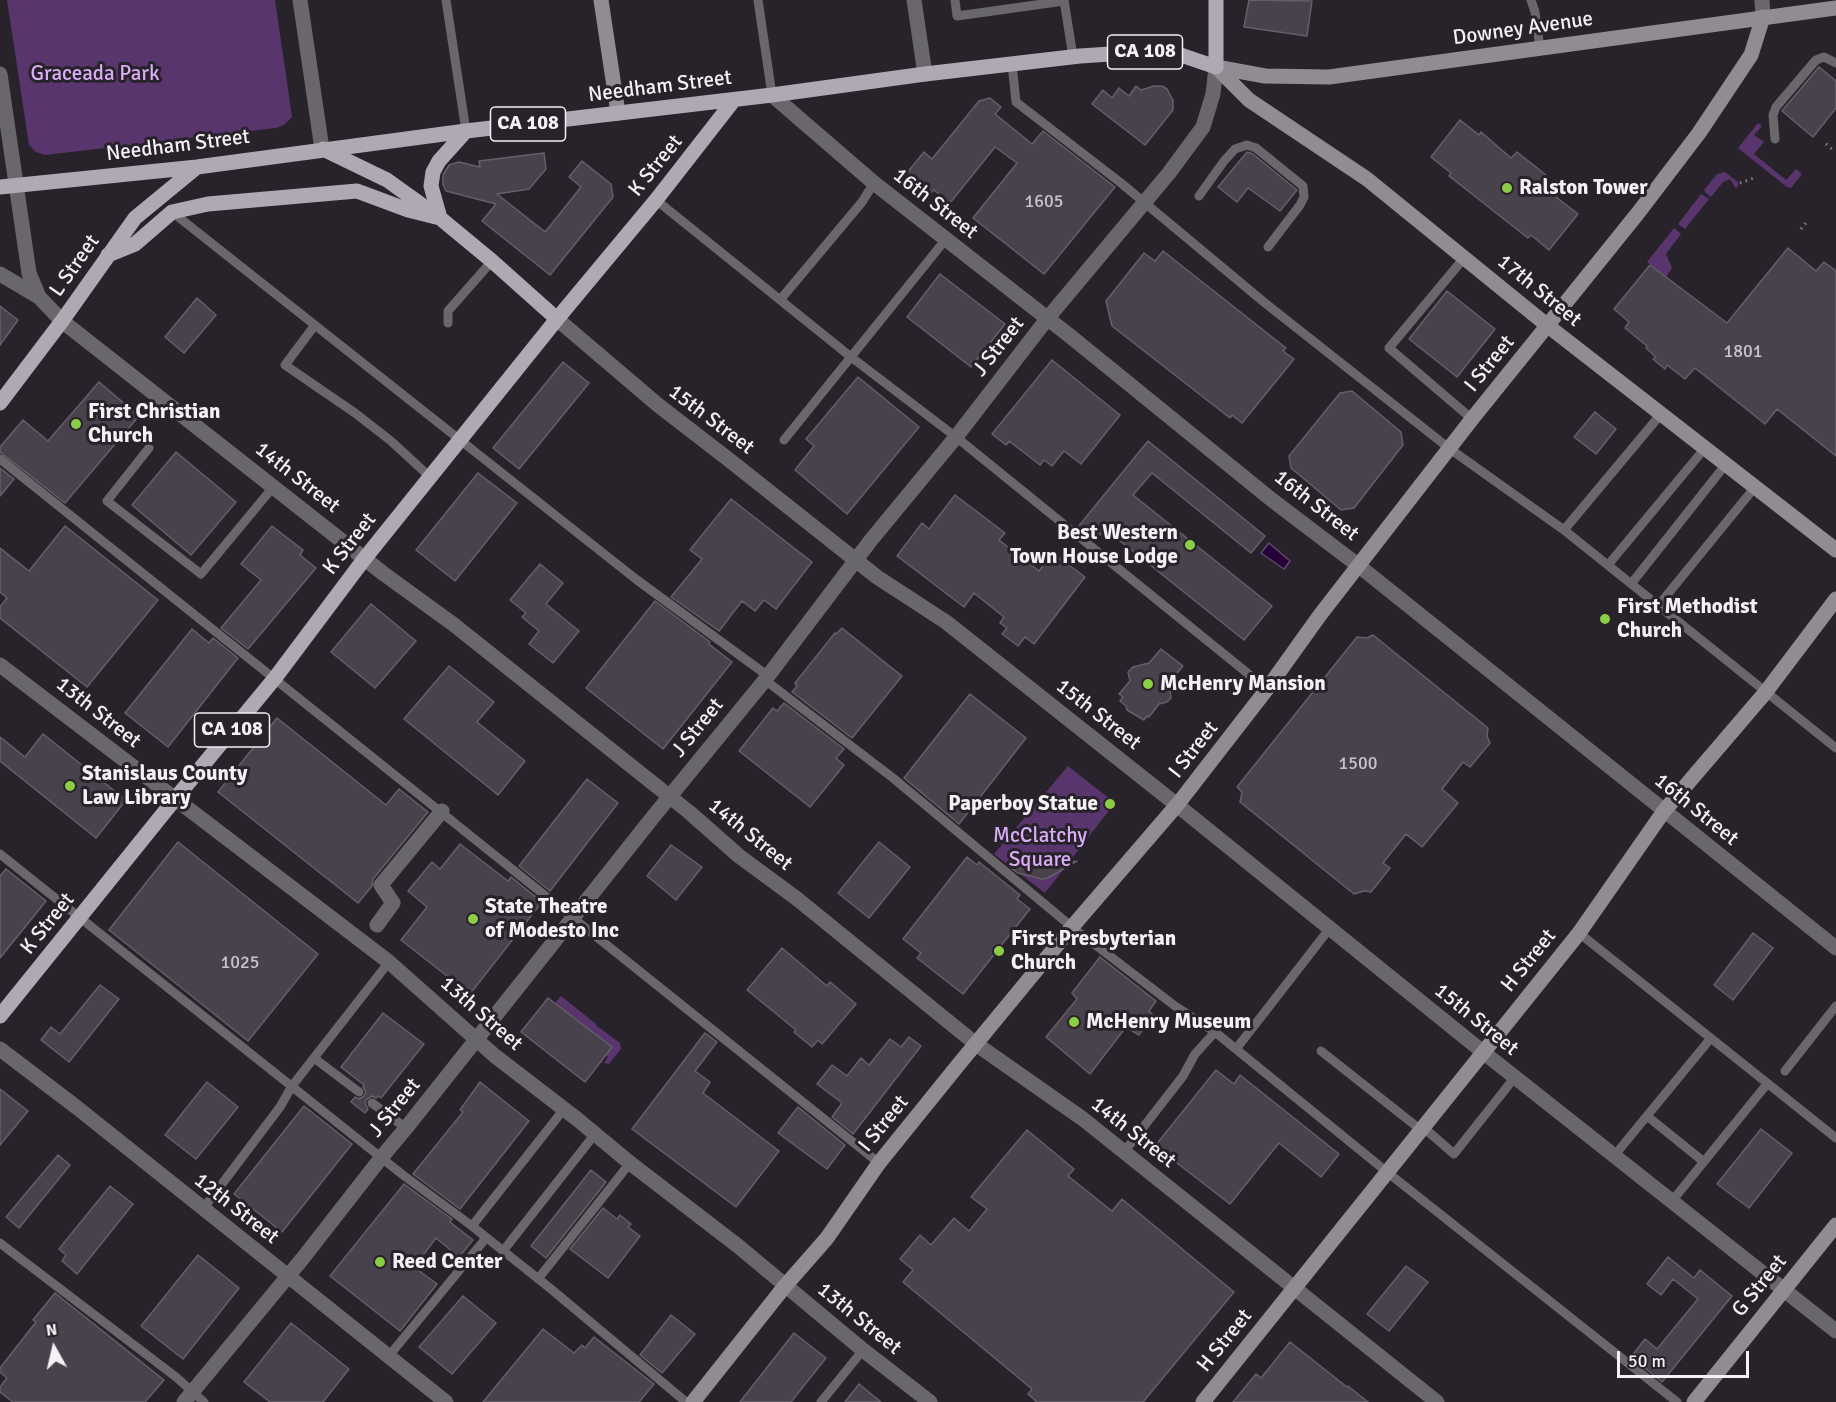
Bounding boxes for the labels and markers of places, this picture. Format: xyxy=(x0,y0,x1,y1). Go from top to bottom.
place label: Ralston Tower xyxy=(1519,175,1648,201)
marker: Ralston Tower xyxy=(1500,181,1514,195)
place label: First Christian Church xyxy=(88,399,221,449)
marker: First Christian Church xyxy=(69,417,83,431)
place label: Best Western Town House Lodge xyxy=(1010,520,1178,570)
marker: Best Western Town House Lodge xyxy=(1183,538,1197,552)
place label: First Methodist Church xyxy=(1617,594,1758,644)
marker: First Methodist Church xyxy=(1598,612,1612,626)
place label: McHenry Mansion xyxy=(1160,671,1326,697)
marker: McHenry Mansion xyxy=(1141,677,1155,691)
place label: Stanislaus County Law Library xyxy=(82,761,247,811)
marker: Stanislaus County Law Library xyxy=(63,779,77,793)
place label: Paperboy Statue xyxy=(948,791,1098,817)
marker: Paperboy Statue xyxy=(1103,797,1117,811)
place label: State Theatre of Modesto Inc xyxy=(485,894,619,944)
marker: State Theatre of Modesto Inc xyxy=(466,912,480,926)
place label: First Presbyterian Church xyxy=(1011,926,1176,976)
marker: First Presbyterian Church xyxy=(992,944,1006,958)
place label: McHenry Museum xyxy=(1086,1009,1251,1035)
marker: McHenry Museum xyxy=(1067,1015,1081,1029)
place label: Reed Center xyxy=(392,1249,502,1275)
marker: Reed Center xyxy=(373,1255,387,1269)

